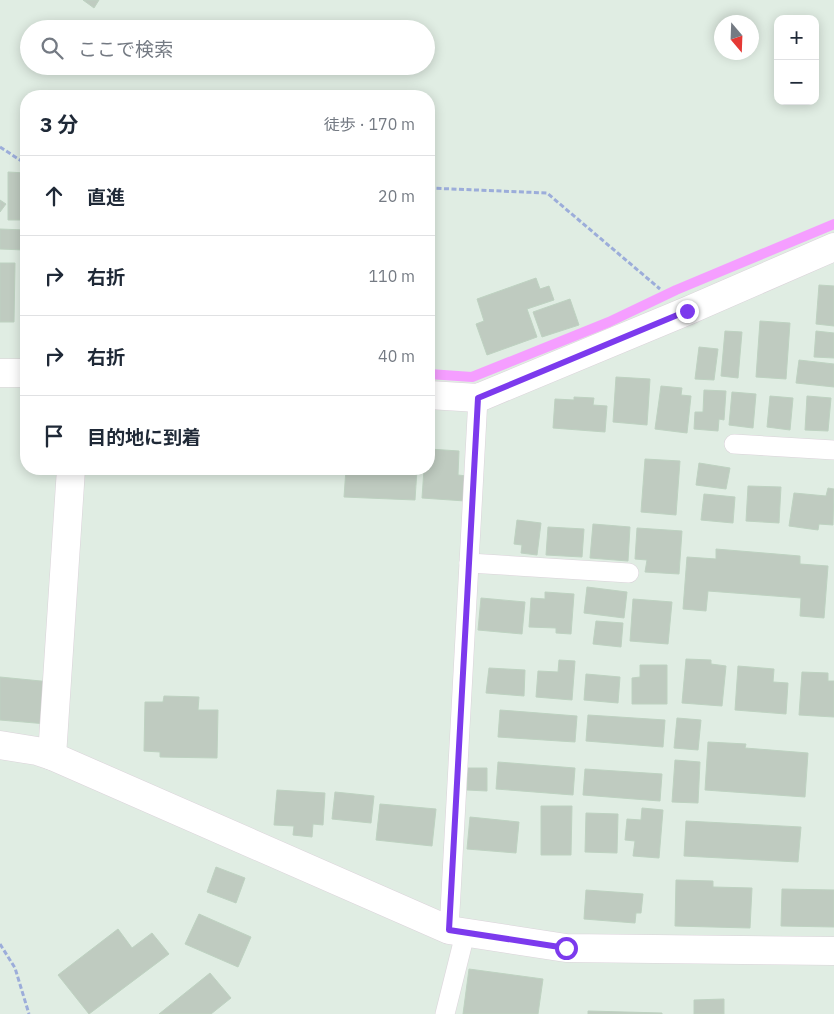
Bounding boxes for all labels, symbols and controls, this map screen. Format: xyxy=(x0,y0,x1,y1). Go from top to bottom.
north arrow xyxy=(714,15,759,60)
map controls xyxy=(774,15,819,105)
button: + xyxy=(774,15,819,60)
search box xyxy=(20,20,435,75)
icon: search xyxy=(38,34,66,62)
text: ここで検索 xyxy=(78,37,173,61)
button: − xyxy=(774,60,819,105)
text: 3 分 xyxy=(40,110,79,138)
text: 徒歩 · 170 m xyxy=(324,114,415,134)
icon: ahead xyxy=(40,182,68,210)
text: 直進 xyxy=(87,185,125,209)
text: 20 m xyxy=(378,186,415,206)
icon: right xyxy=(40,262,68,290)
text: 右折 xyxy=(87,265,125,289)
text: 110 m xyxy=(368,266,415,286)
route end xyxy=(676,300,699,323)
icon: right xyxy=(40,342,68,370)
text: 右折 xyxy=(87,345,125,369)
text: 40 m xyxy=(378,346,415,366)
icon: arrive xyxy=(40,422,68,450)
text: 目的地に到着 xyxy=(87,425,201,449)
route start xyxy=(555,937,578,960)

